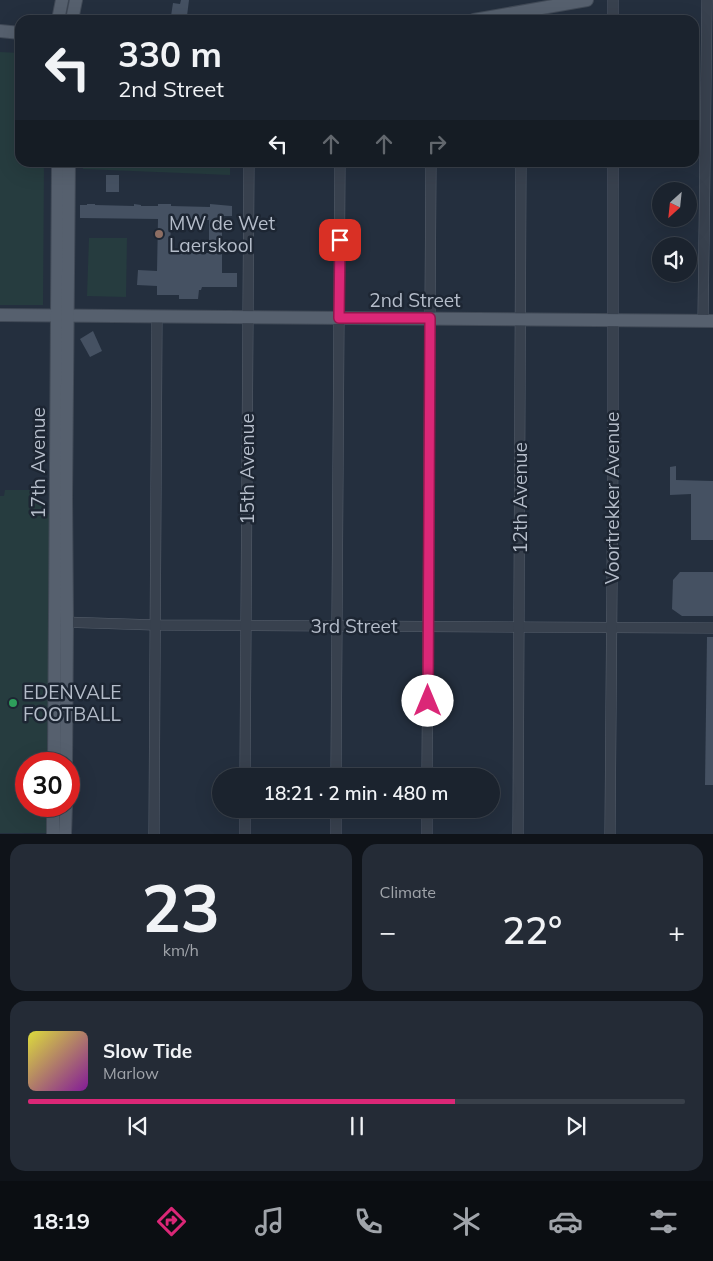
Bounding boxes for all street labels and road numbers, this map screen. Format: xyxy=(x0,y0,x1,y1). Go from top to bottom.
street label: 2nd Street xyxy=(369,288,461,312)
street label: 17th Avenue xyxy=(26,407,50,519)
street label: Voortrekker Avenue xyxy=(600,412,624,584)
street label: 15th Avenue xyxy=(235,413,259,525)
street label: 12th Avenue xyxy=(508,442,532,554)
street label: 3rd Street xyxy=(310,614,398,638)

